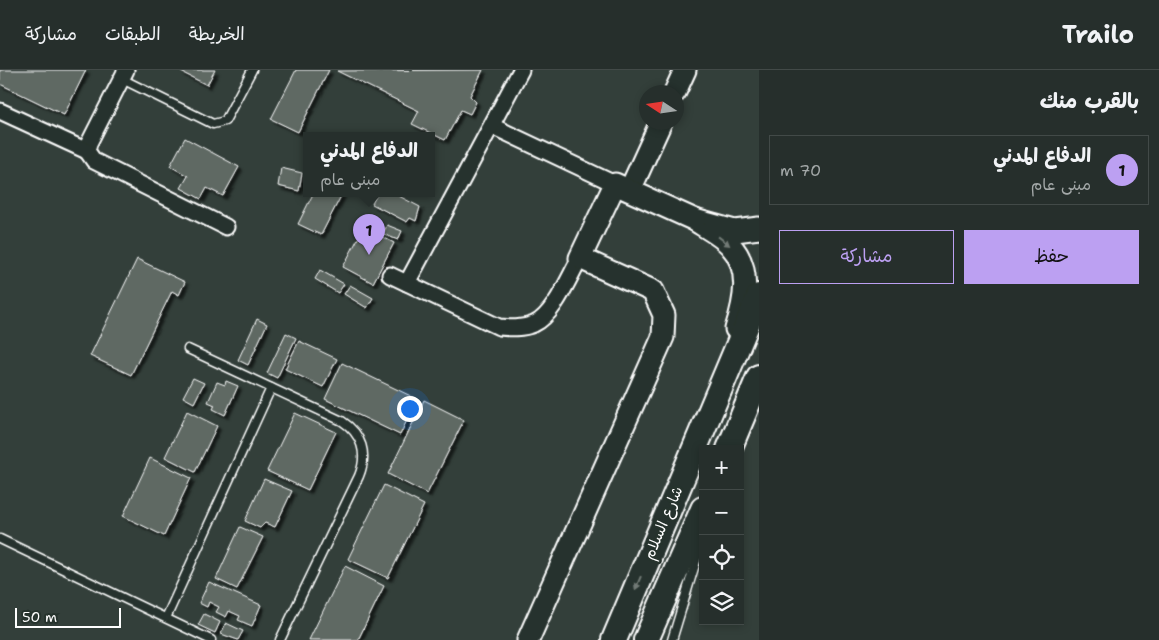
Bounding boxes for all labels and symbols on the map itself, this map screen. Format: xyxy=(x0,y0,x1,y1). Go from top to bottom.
north arrow xyxy=(639,85,684,130)
pin: 1 xyxy=(353,214,385,255)
one-way arrow xyxy=(717,235,730,246)
your location xyxy=(397,396,423,422)
street label: شارع السلام xyxy=(639,483,688,563)
one-way arrow xyxy=(633,576,641,590)
scale bar xyxy=(15,605,121,628)

